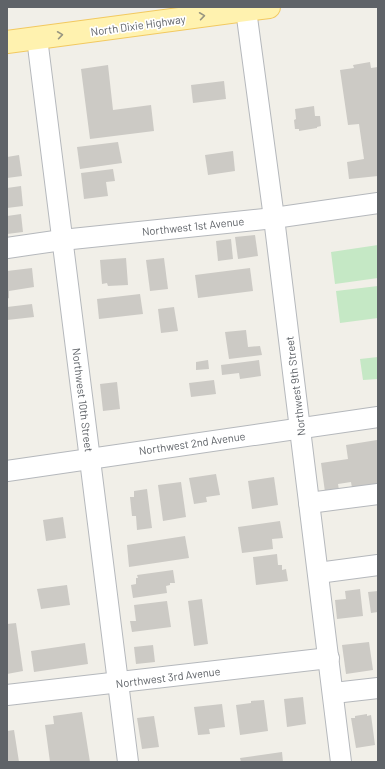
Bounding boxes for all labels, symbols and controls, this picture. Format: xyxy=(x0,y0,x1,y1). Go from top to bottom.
street label: North Dixie Highway xyxy=(90,12,186,38)
one-way arrow xyxy=(199,12,205,21)
one-way arrow xyxy=(56,31,63,40)
street label: Northwest 1st Avenue xyxy=(141,214,245,238)
street label: Northwest 9th Street xyxy=(282,335,308,437)
street label: Northwest 10th Street xyxy=(70,347,96,453)
street label: Northwest 2nd Avenue xyxy=(138,429,246,457)
street label: Northwest 3rd Avenue xyxy=(115,664,221,690)

